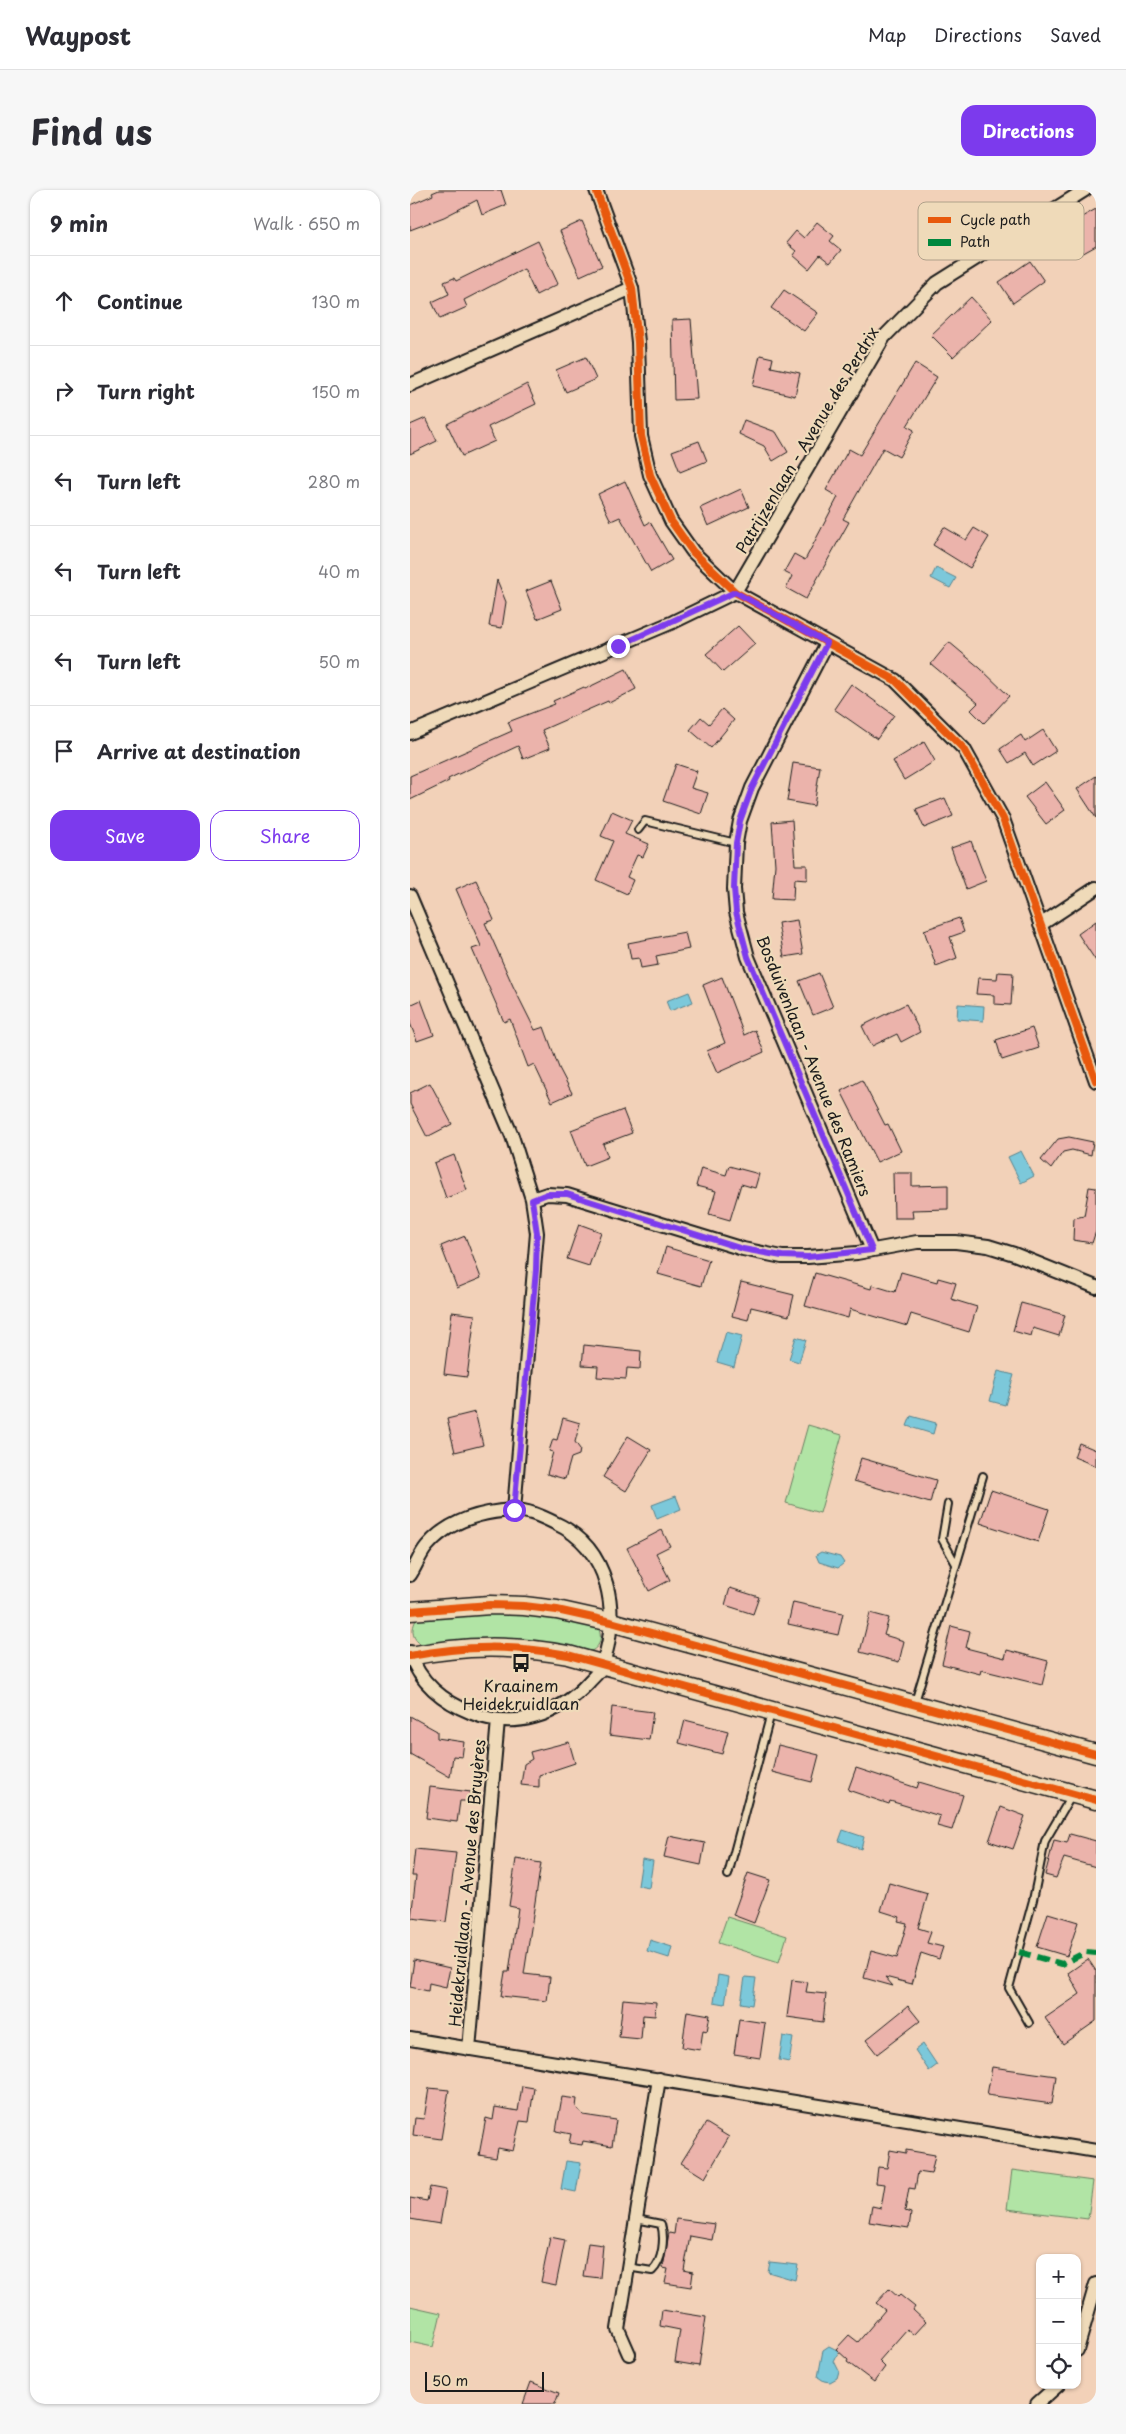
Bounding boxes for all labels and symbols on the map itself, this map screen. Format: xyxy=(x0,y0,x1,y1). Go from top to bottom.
legend xyxy=(918,202,1084,260)
text: Cycle path xyxy=(960,209,1031,230)
text: Path xyxy=(960,231,990,252)
street label: Patrijzenlaan - Avenue des Perdrix xyxy=(729,321,884,558)
route end xyxy=(607,635,630,658)
street label: Bosduivenlaan - Avenue des Ramiers xyxy=(751,932,878,1200)
route start xyxy=(503,1499,526,1522)
bus stop icon: Kraainem Heidekruidlaan xyxy=(510,1652,532,1674)
place label: Kraainem Heidekruidlaan xyxy=(463,1673,579,1715)
street label: Heidekruidlaan - Avenue des Bruyères xyxy=(441,1738,491,2028)
scale bar xyxy=(425,2369,544,2392)

